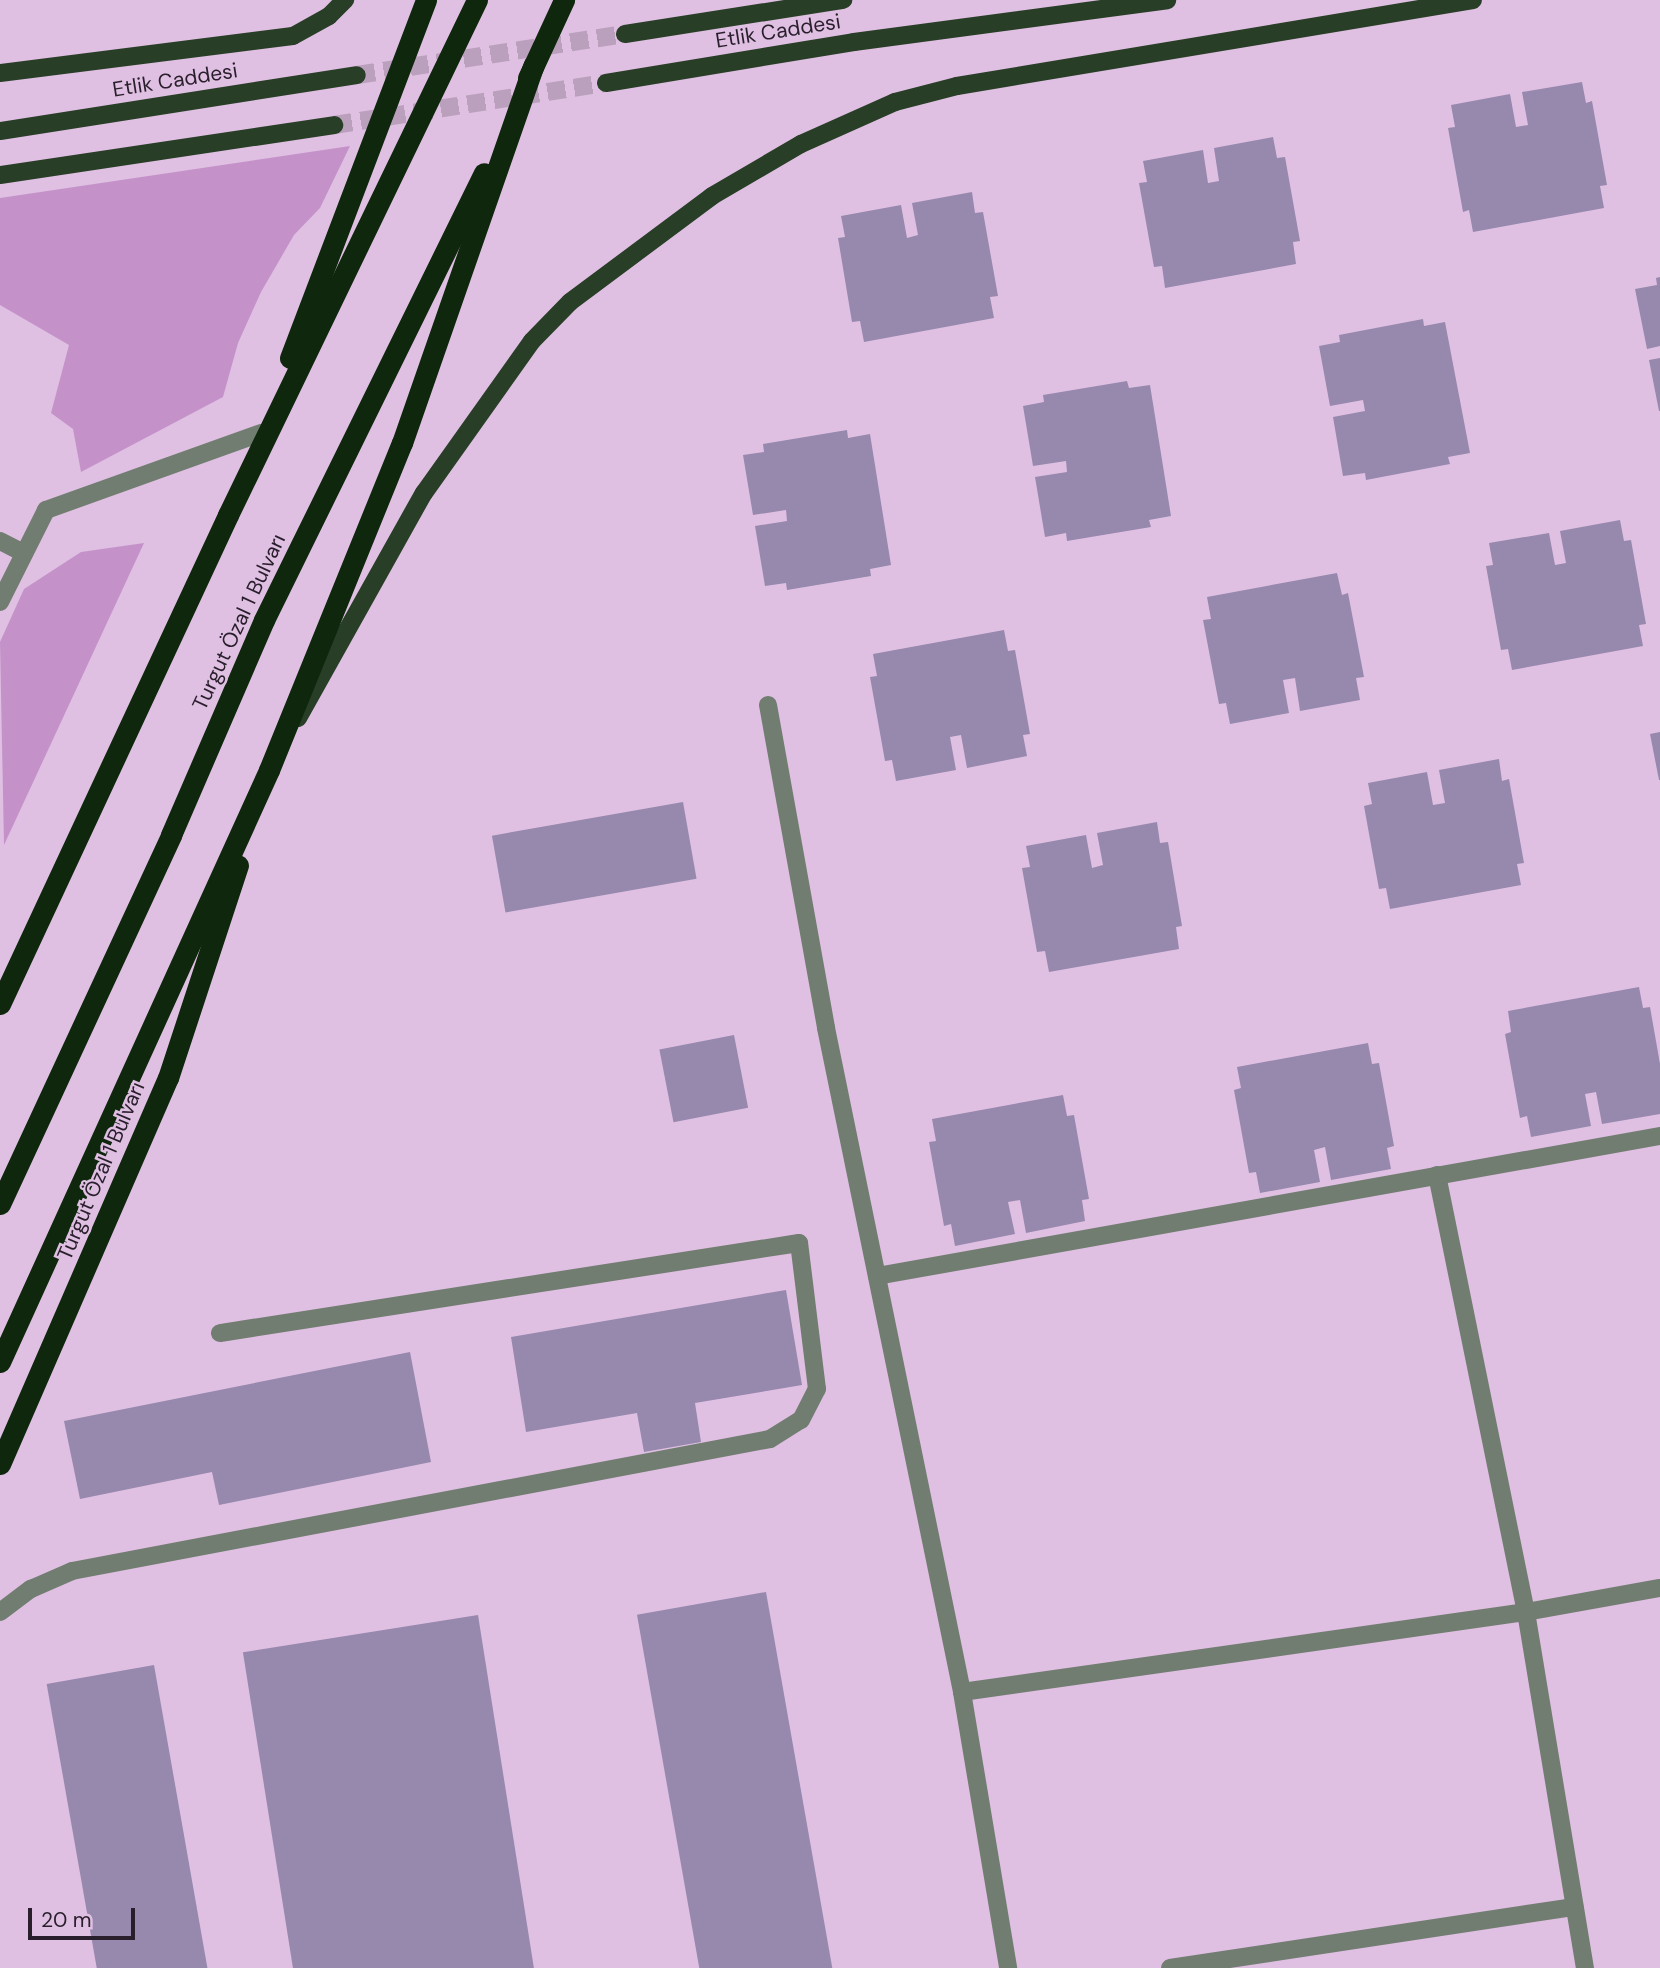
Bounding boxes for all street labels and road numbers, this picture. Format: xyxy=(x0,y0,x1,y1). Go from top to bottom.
street label: Etlik Caddesi xyxy=(714,9,842,53)
street label: Etlik Caddesi xyxy=(111,58,239,102)
street label: Turgut Özal 1 Bulvarı xyxy=(187,530,291,714)
street label: Turgut Özal 1 Bulvarı xyxy=(52,1078,150,1264)

